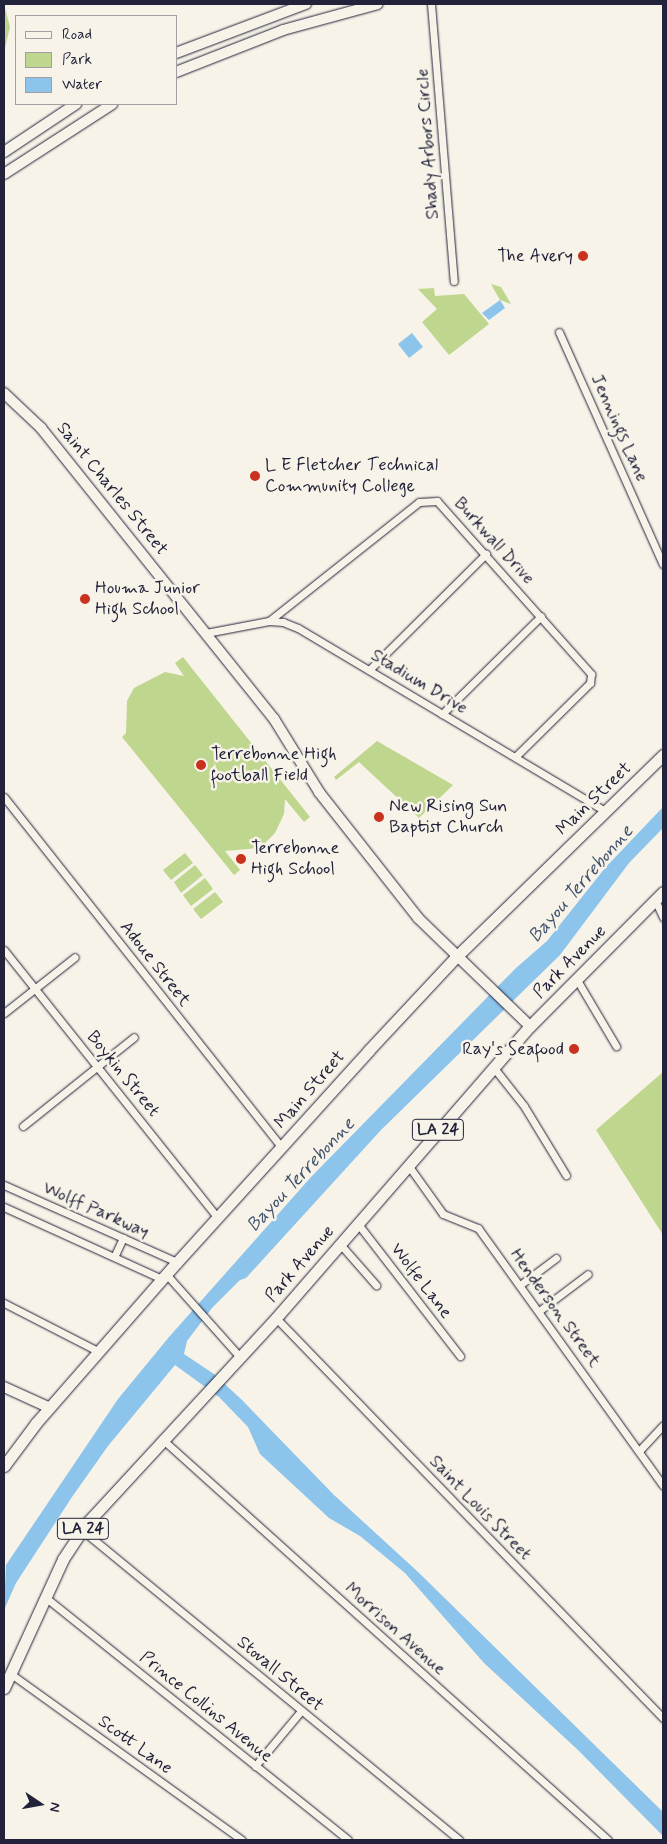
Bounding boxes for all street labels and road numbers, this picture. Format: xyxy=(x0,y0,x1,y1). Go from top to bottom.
street label: Shady Arbors Circle xyxy=(412,66,444,222)
street label: Jennings Lane xyxy=(586,371,652,485)
street label: Saint Charles Street xyxy=(52,418,172,560)
street label: Burkwall Drive xyxy=(449,493,539,589)
street label: Stadium Drive xyxy=(367,645,471,719)
street label: Main Street xyxy=(552,758,636,840)
street label: Adoue Street xyxy=(115,917,195,1011)
street label: Park Avenue xyxy=(528,920,612,1004)
street label: Boykin Street xyxy=(81,1026,165,1122)
street label: Main Street xyxy=(270,1047,350,1133)
road number: LA 24 xyxy=(412,1116,464,1144)
street label: Wolff Parkway xyxy=(39,1177,153,1243)
street label: Park Avenue xyxy=(260,1220,340,1308)
street label: Wolfe Lane xyxy=(386,1240,456,1322)
street label: Henderson Street xyxy=(505,1245,605,1371)
street label: Saint Louis Street xyxy=(423,1450,537,1566)
road number: LA 24 xyxy=(57,1516,109,1542)
street label: Morrison Avenue xyxy=(340,1578,450,1680)
street label: Stovall Street xyxy=(233,1632,327,1716)
street label: Prince Collins Avenue xyxy=(133,1645,279,1769)
street label: Scott Lane xyxy=(94,1711,176,1779)

